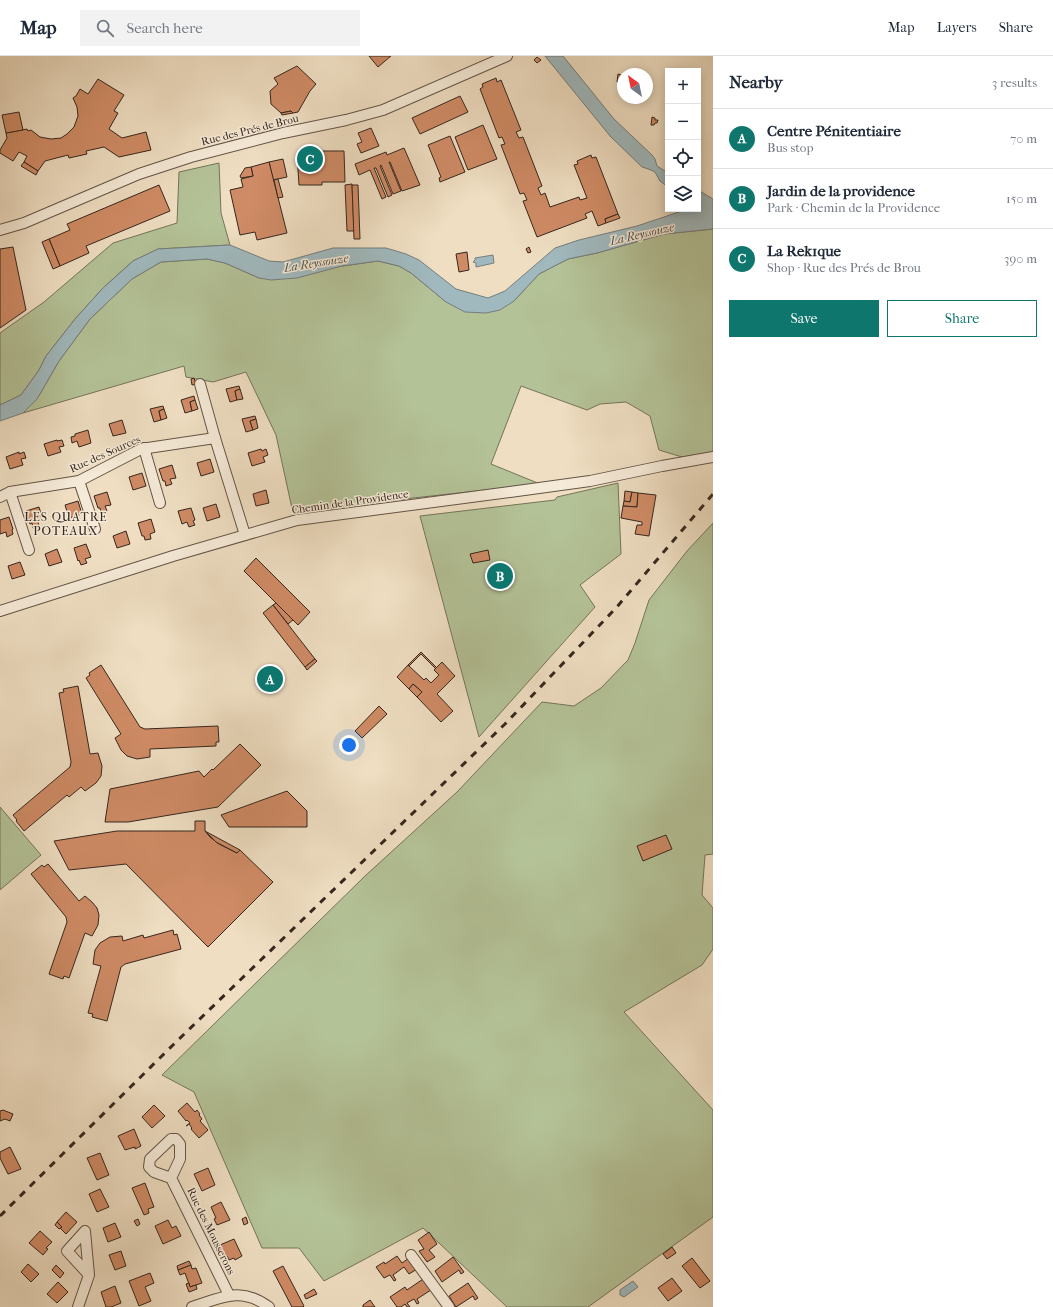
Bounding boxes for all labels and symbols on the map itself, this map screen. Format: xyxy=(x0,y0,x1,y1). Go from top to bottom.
north arrow xyxy=(617,68,653,104)
street label: Rue des Prés de Brou xyxy=(200,111,301,148)
pin: C xyxy=(297,144,323,174)
water label: La Reyssouze xyxy=(608,220,677,248)
water label: La Reyssouze xyxy=(282,251,350,275)
street label: Rue des Sources xyxy=(68,433,142,475)
street label: Chemin de la Providence xyxy=(291,487,410,517)
district label: LES QUATRE POTEAUX xyxy=(24,510,108,538)
pin: B xyxy=(487,561,513,591)
pin: A xyxy=(257,664,283,694)
your location xyxy=(339,735,359,755)
street label: Rue des Mousserons xyxy=(184,1185,238,1277)

